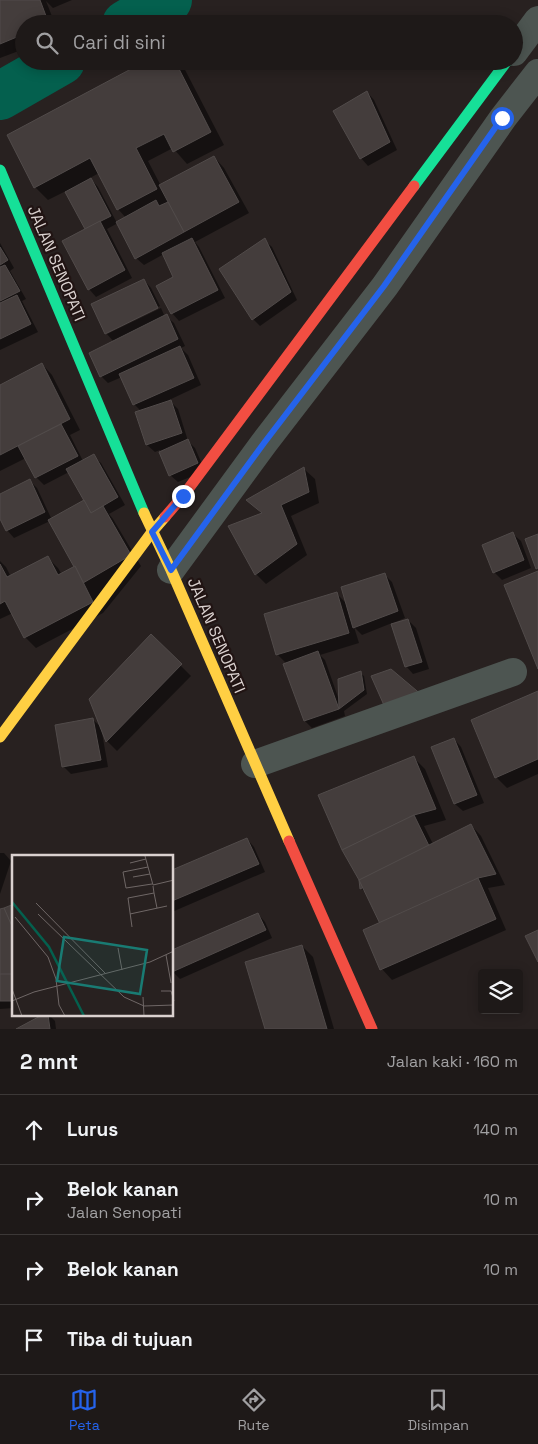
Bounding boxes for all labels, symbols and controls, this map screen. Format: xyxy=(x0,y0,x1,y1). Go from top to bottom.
search box xyxy=(15,15,523,70)
icon: search xyxy=(33,29,61,57)
text: Cari di sini xyxy=(73,30,166,55)
route start xyxy=(491,107,514,130)
street label: JALAN SENOPATI xyxy=(23,202,90,324)
route end xyxy=(172,485,195,508)
street label: JALAN SENOPATI xyxy=(183,574,250,696)
inset map xyxy=(12,855,174,1016)
map controls xyxy=(478,969,523,1014)
button: layers xyxy=(478,969,523,1014)
text: 2 mnt xyxy=(20,1048,78,1075)
text: Jalan kaki · 160 m xyxy=(387,1051,518,1072)
icon: ahead xyxy=(20,1116,48,1144)
text: Lurus xyxy=(67,1117,118,1142)
text: 140 m xyxy=(473,1119,518,1140)
text: Belok kanan xyxy=(67,1177,179,1202)
icon: right xyxy=(20,1186,48,1214)
text: 10 m xyxy=(483,1189,518,1210)
text: Jalan Senopati xyxy=(67,1202,182,1223)
icon: right xyxy=(20,1256,48,1284)
text: Belok kanan xyxy=(67,1257,179,1282)
text: 10 m xyxy=(483,1259,518,1280)
icon: arrive xyxy=(20,1326,48,1354)
text: Tiba di tujuan xyxy=(67,1327,193,1352)
tab: Peta xyxy=(69,1386,100,1434)
tab: Rute xyxy=(238,1386,270,1434)
tab: Disimpan xyxy=(408,1386,469,1434)

